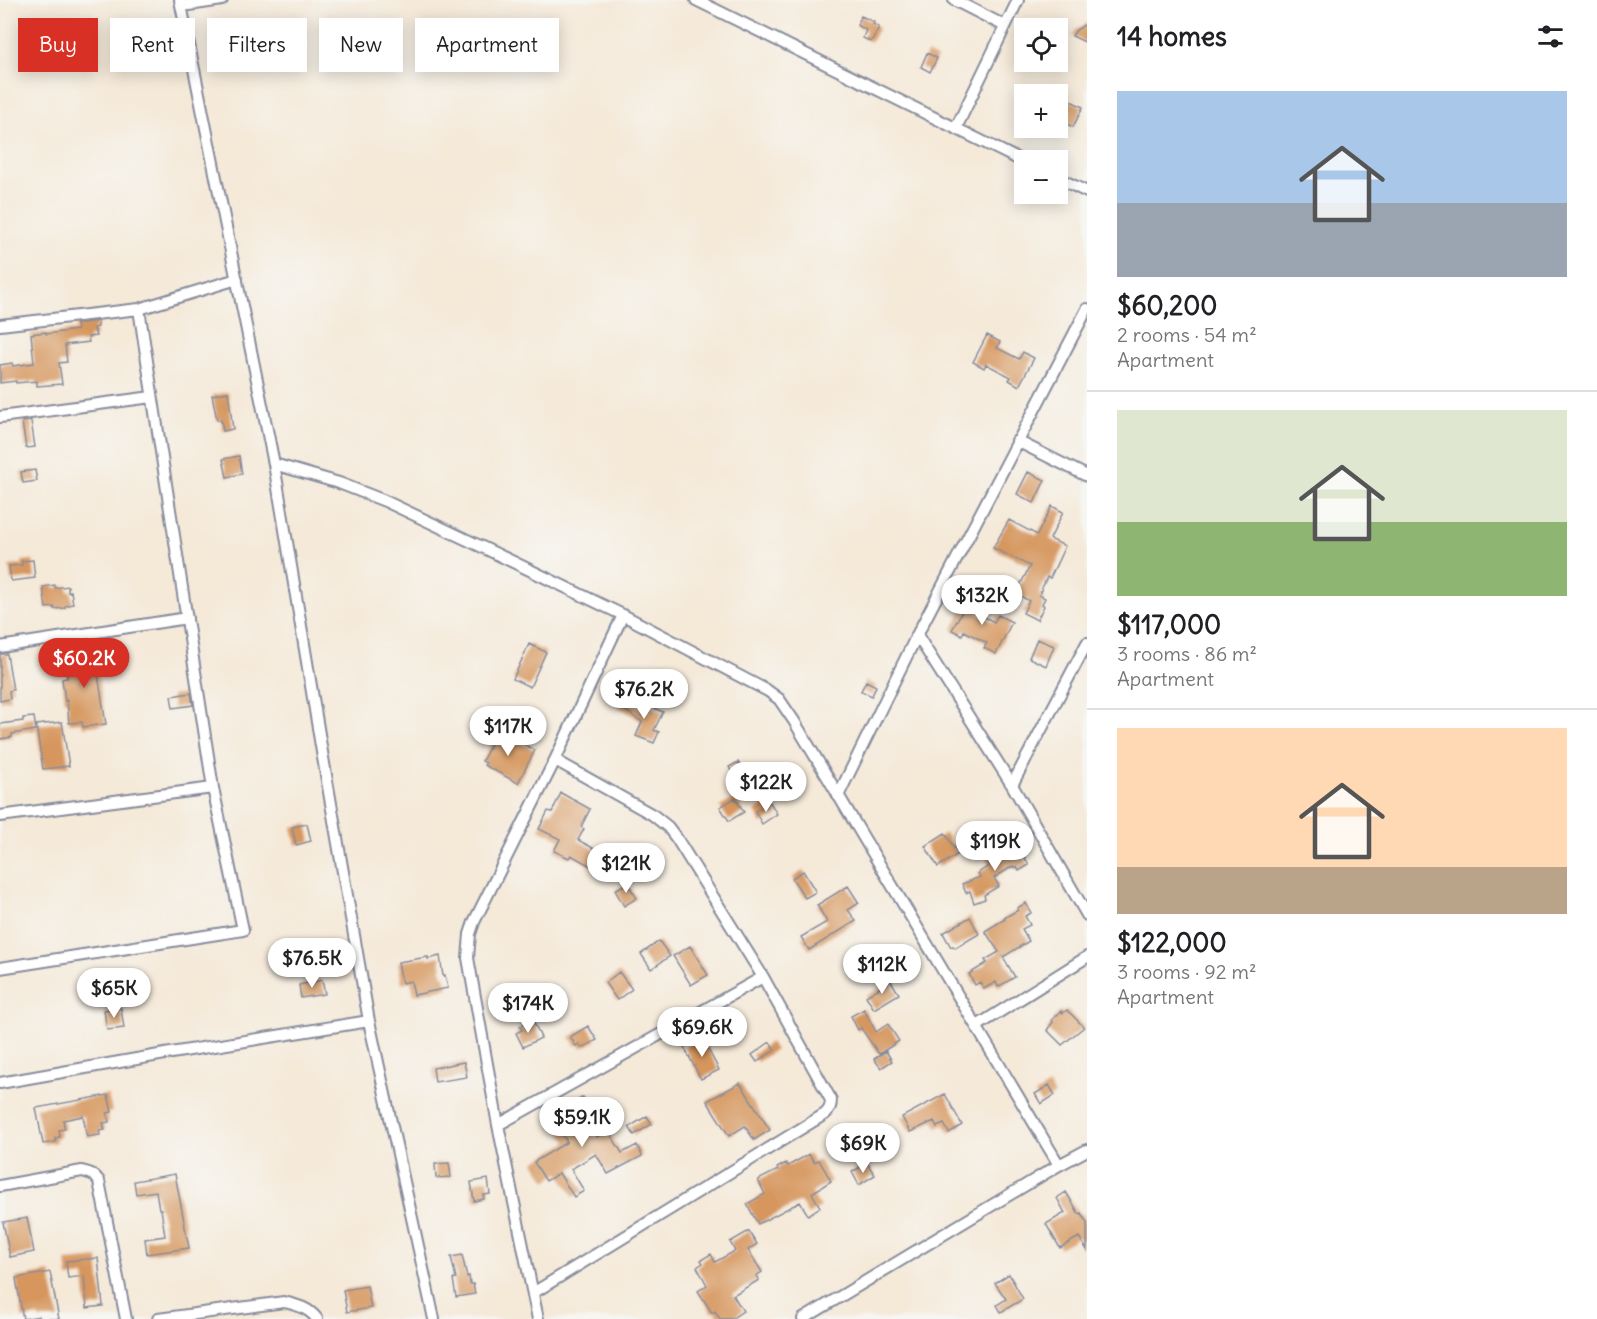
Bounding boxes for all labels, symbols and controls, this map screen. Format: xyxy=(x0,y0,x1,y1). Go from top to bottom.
chip: Buy xyxy=(18,18,98,72)
chip: Rent xyxy=(110,18,195,72)
chip: Filters xyxy=(207,18,307,72)
chip: New xyxy=(319,18,403,72)
chip: Apartment xyxy=(415,18,559,72)
map controls xyxy=(1014,18,1068,204)
button: locate xyxy=(1014,18,1068,72)
text: 14 homes xyxy=(1117,20,1227,53)
icon: filters xyxy=(1534,20,1567,53)
button: + xyxy=(1014,84,1068,138)
icon: home xyxy=(1288,130,1396,238)
button: − xyxy=(1014,150,1068,204)
text: $60,200 xyxy=(1117,289,1217,322)
text: 2 rooms · 54 m² xyxy=(1117,322,1257,347)
text: Apartment xyxy=(1117,347,1214,372)
icon: home xyxy=(1288,449,1396,557)
pin: $132K xyxy=(940,575,1024,626)
text: $132K xyxy=(955,582,1009,607)
text: $117,000 xyxy=(1117,608,1221,641)
pin: $60.2K xyxy=(35,638,133,689)
text: 3 rooms · 86 m² xyxy=(1117,641,1257,666)
text: $60.2K xyxy=(52,645,116,670)
text: Apartment xyxy=(1117,666,1214,691)
pin: $76.2K xyxy=(595,669,693,720)
text: $76.2K xyxy=(614,676,674,701)
pin: $117K xyxy=(466,706,550,757)
text: $117K xyxy=(484,713,532,738)
pin: $122K xyxy=(724,762,808,813)
icon: home xyxy=(1288,767,1396,875)
text: $122K xyxy=(740,769,792,794)
pin: $119K xyxy=(953,821,1037,872)
text: $119K xyxy=(970,828,1020,853)
pin: $121K xyxy=(584,843,668,894)
text: $121K xyxy=(601,850,651,875)
text: $122,000 xyxy=(1117,926,1227,959)
pin: $76.5K xyxy=(263,938,361,989)
pin: $112K xyxy=(840,944,924,995)
text: $76.5K xyxy=(282,945,342,970)
text: $112K xyxy=(857,951,907,976)
text: 3 rooms · 92 m² xyxy=(1117,959,1256,984)
pin: $65K xyxy=(78,968,150,1019)
text: $65K xyxy=(91,975,137,1000)
pin: $174K xyxy=(486,983,570,1034)
text: Apartment xyxy=(1117,984,1214,1009)
text: $174K xyxy=(502,990,554,1015)
pin: $69.6K xyxy=(653,1007,751,1058)
text: $69.6K xyxy=(671,1014,733,1039)
pin: $59.1K xyxy=(533,1097,631,1148)
text: $59.1K xyxy=(553,1104,611,1129)
pin: $69K xyxy=(827,1123,899,1174)
text: $69K xyxy=(840,1130,886,1155)

